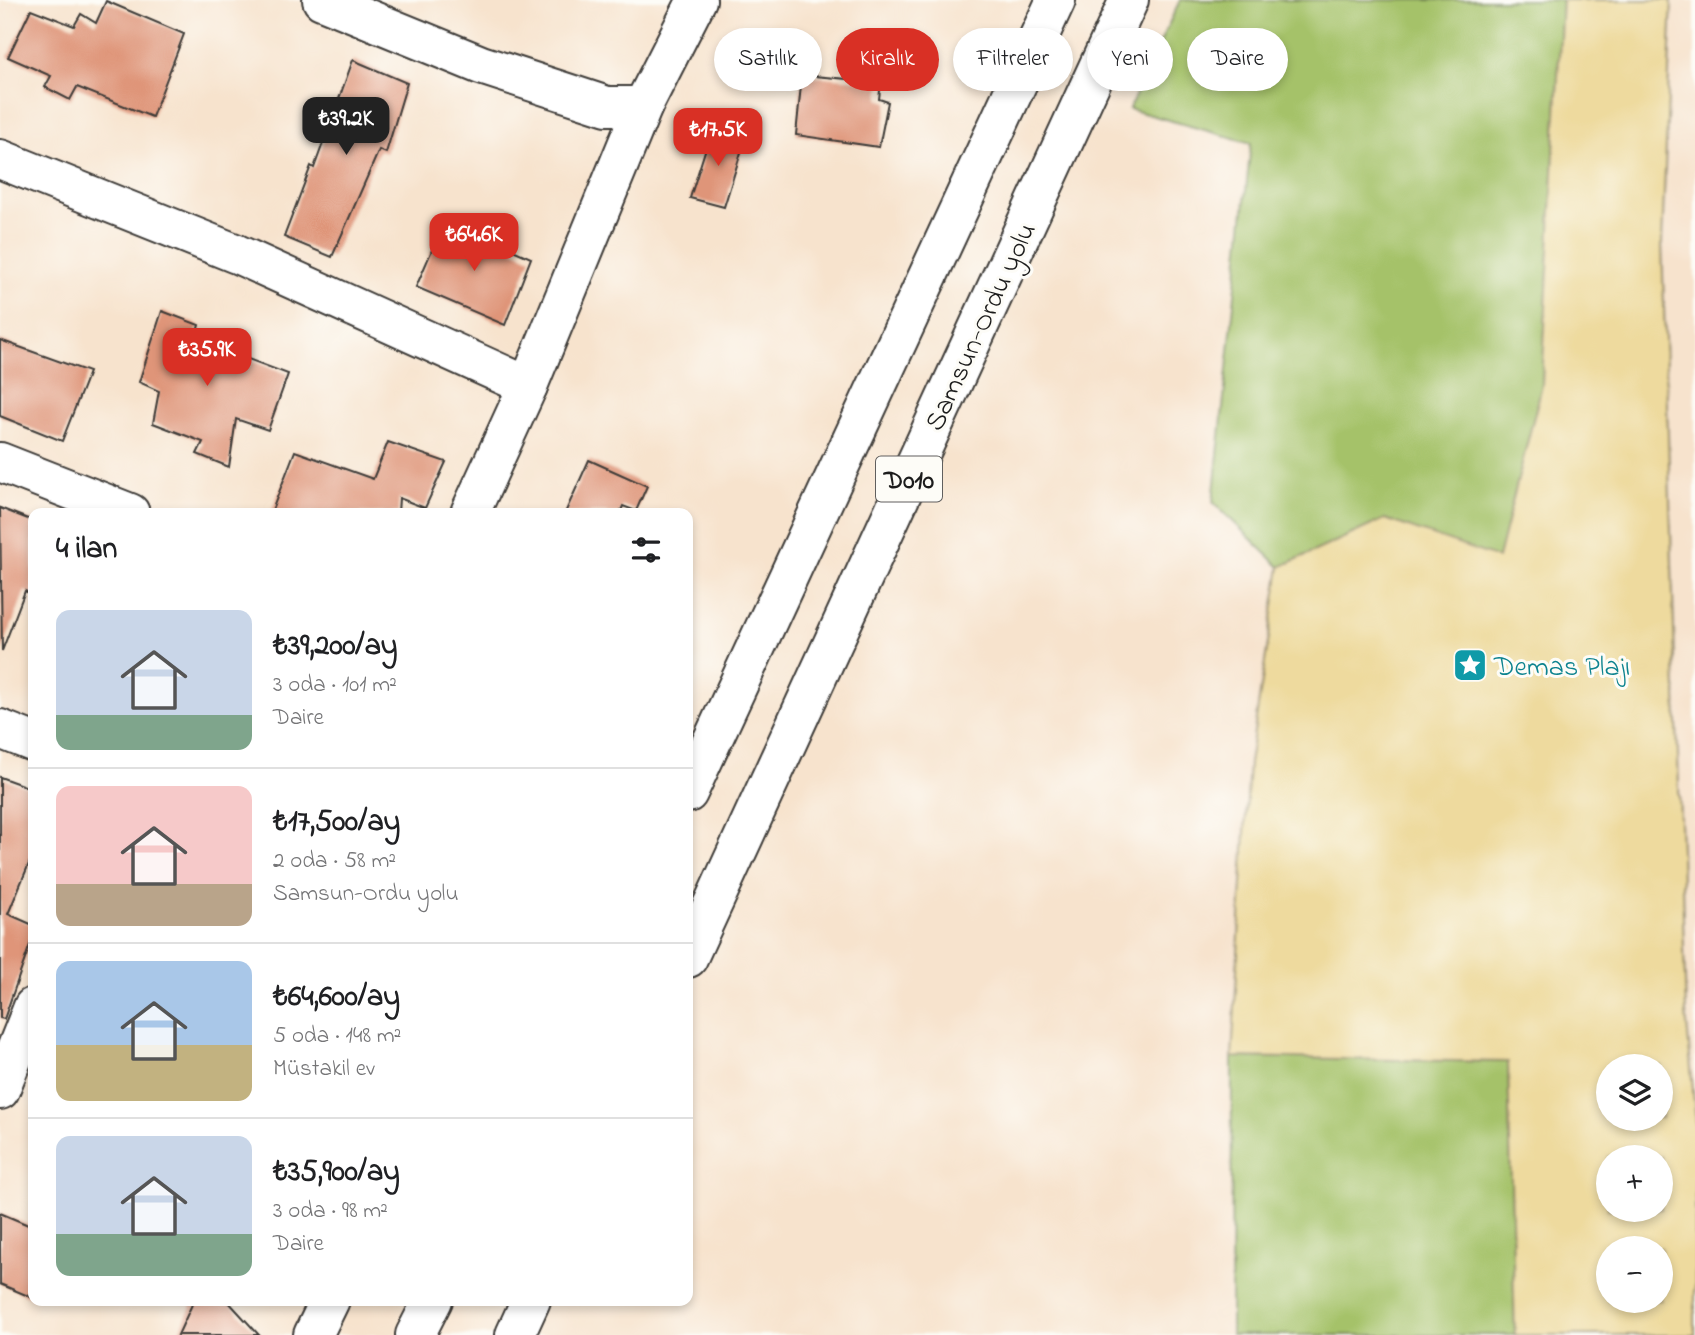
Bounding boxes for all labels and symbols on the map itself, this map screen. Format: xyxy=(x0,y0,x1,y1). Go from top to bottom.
pin: ₺39.2K xyxy=(289,97,403,157)
pin: ₺17.5K xyxy=(661,108,775,168)
pin: ₺64.6K xyxy=(417,214,531,273)
street label: Samsun-Ordu yolu xyxy=(916,216,1048,438)
pin: ₺35.9K xyxy=(150,328,264,388)
road number: D010 xyxy=(876,457,942,502)
place icon: Demas Plajı xyxy=(1451,646,1489,684)
place label: Demas Plajı xyxy=(1493,648,1630,689)

